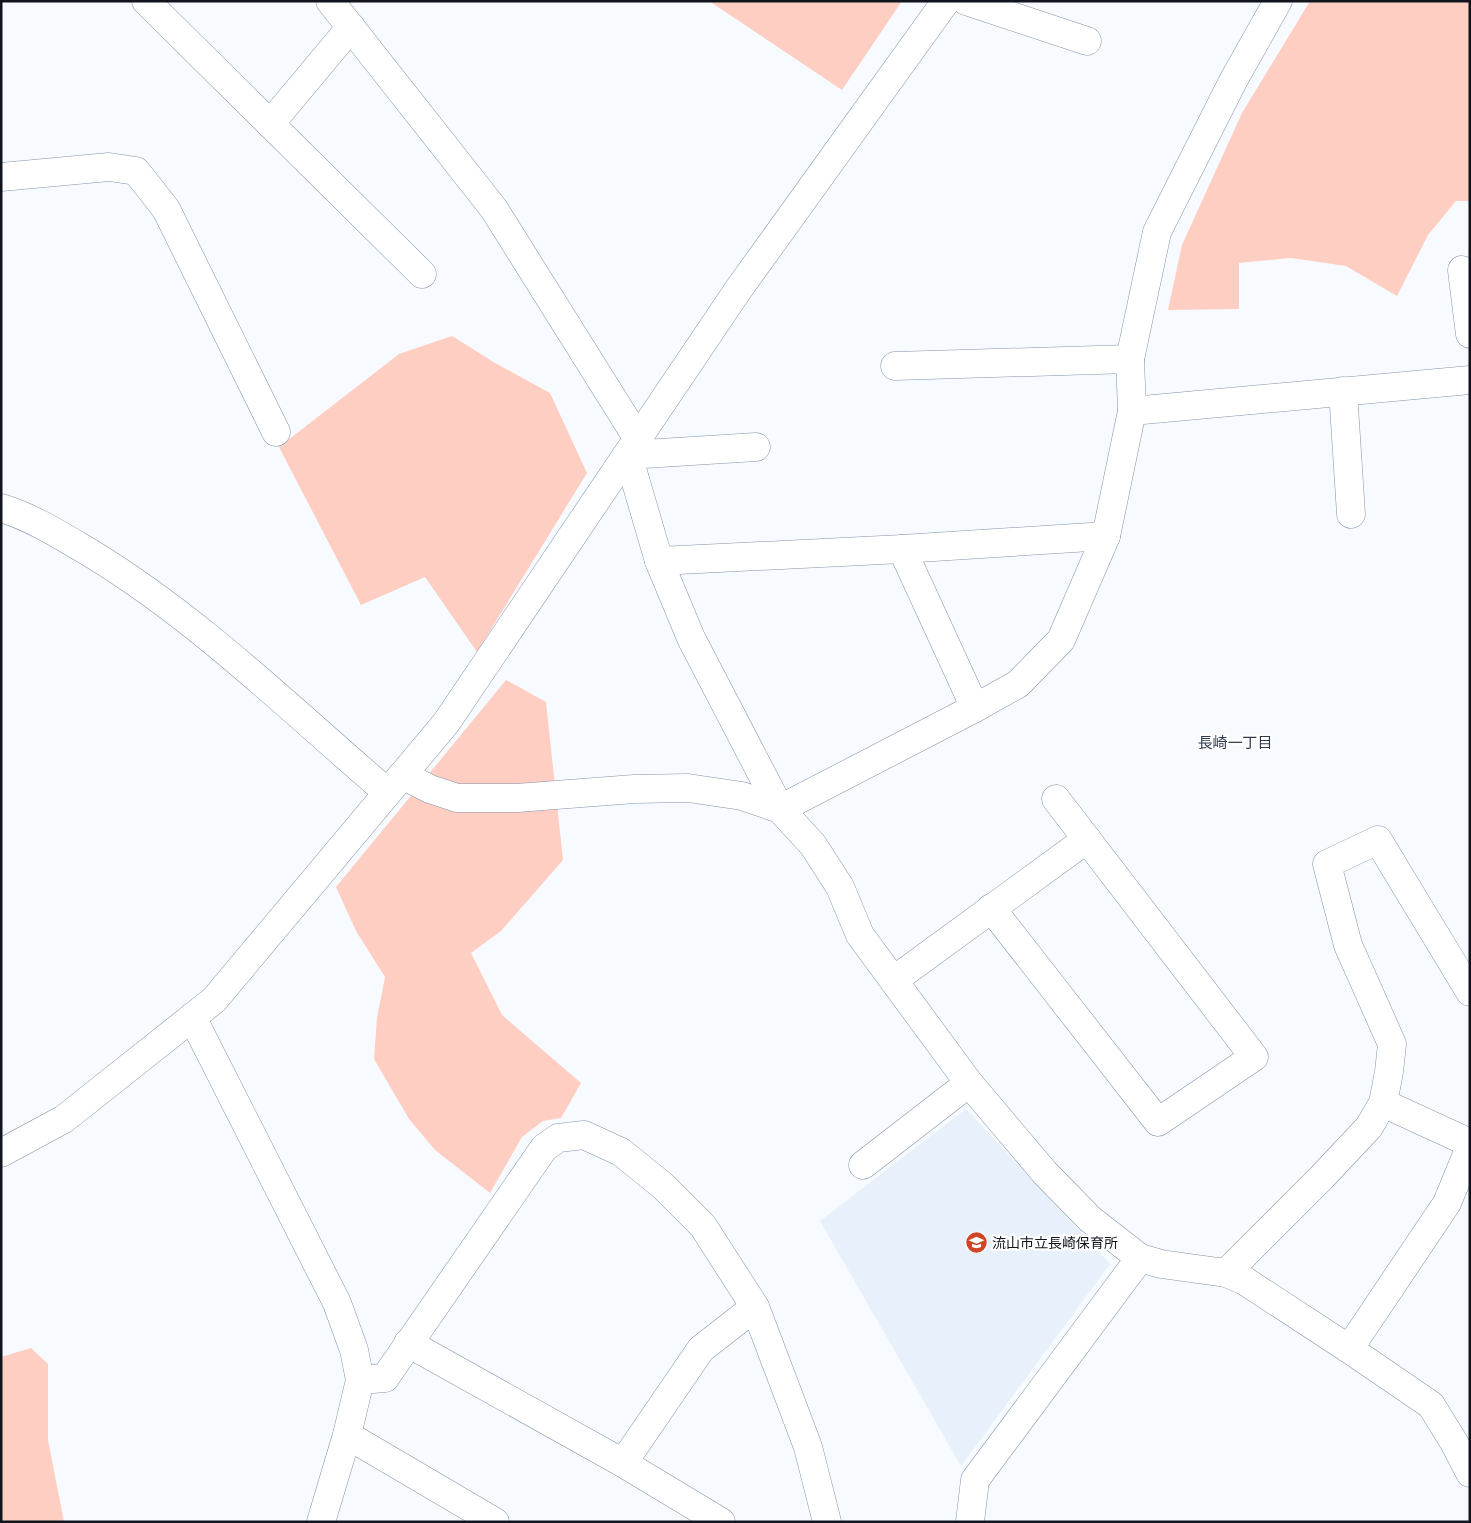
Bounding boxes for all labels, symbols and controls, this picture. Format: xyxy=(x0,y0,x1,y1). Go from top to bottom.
district label: 長崎一丁目 xyxy=(1197,734,1273,751)
school or university icon: 流山市立長崎保育所 xyxy=(964,1231,988,1255)
place label: 流山市立長崎保育所 xyxy=(992,1235,1118,1251)

